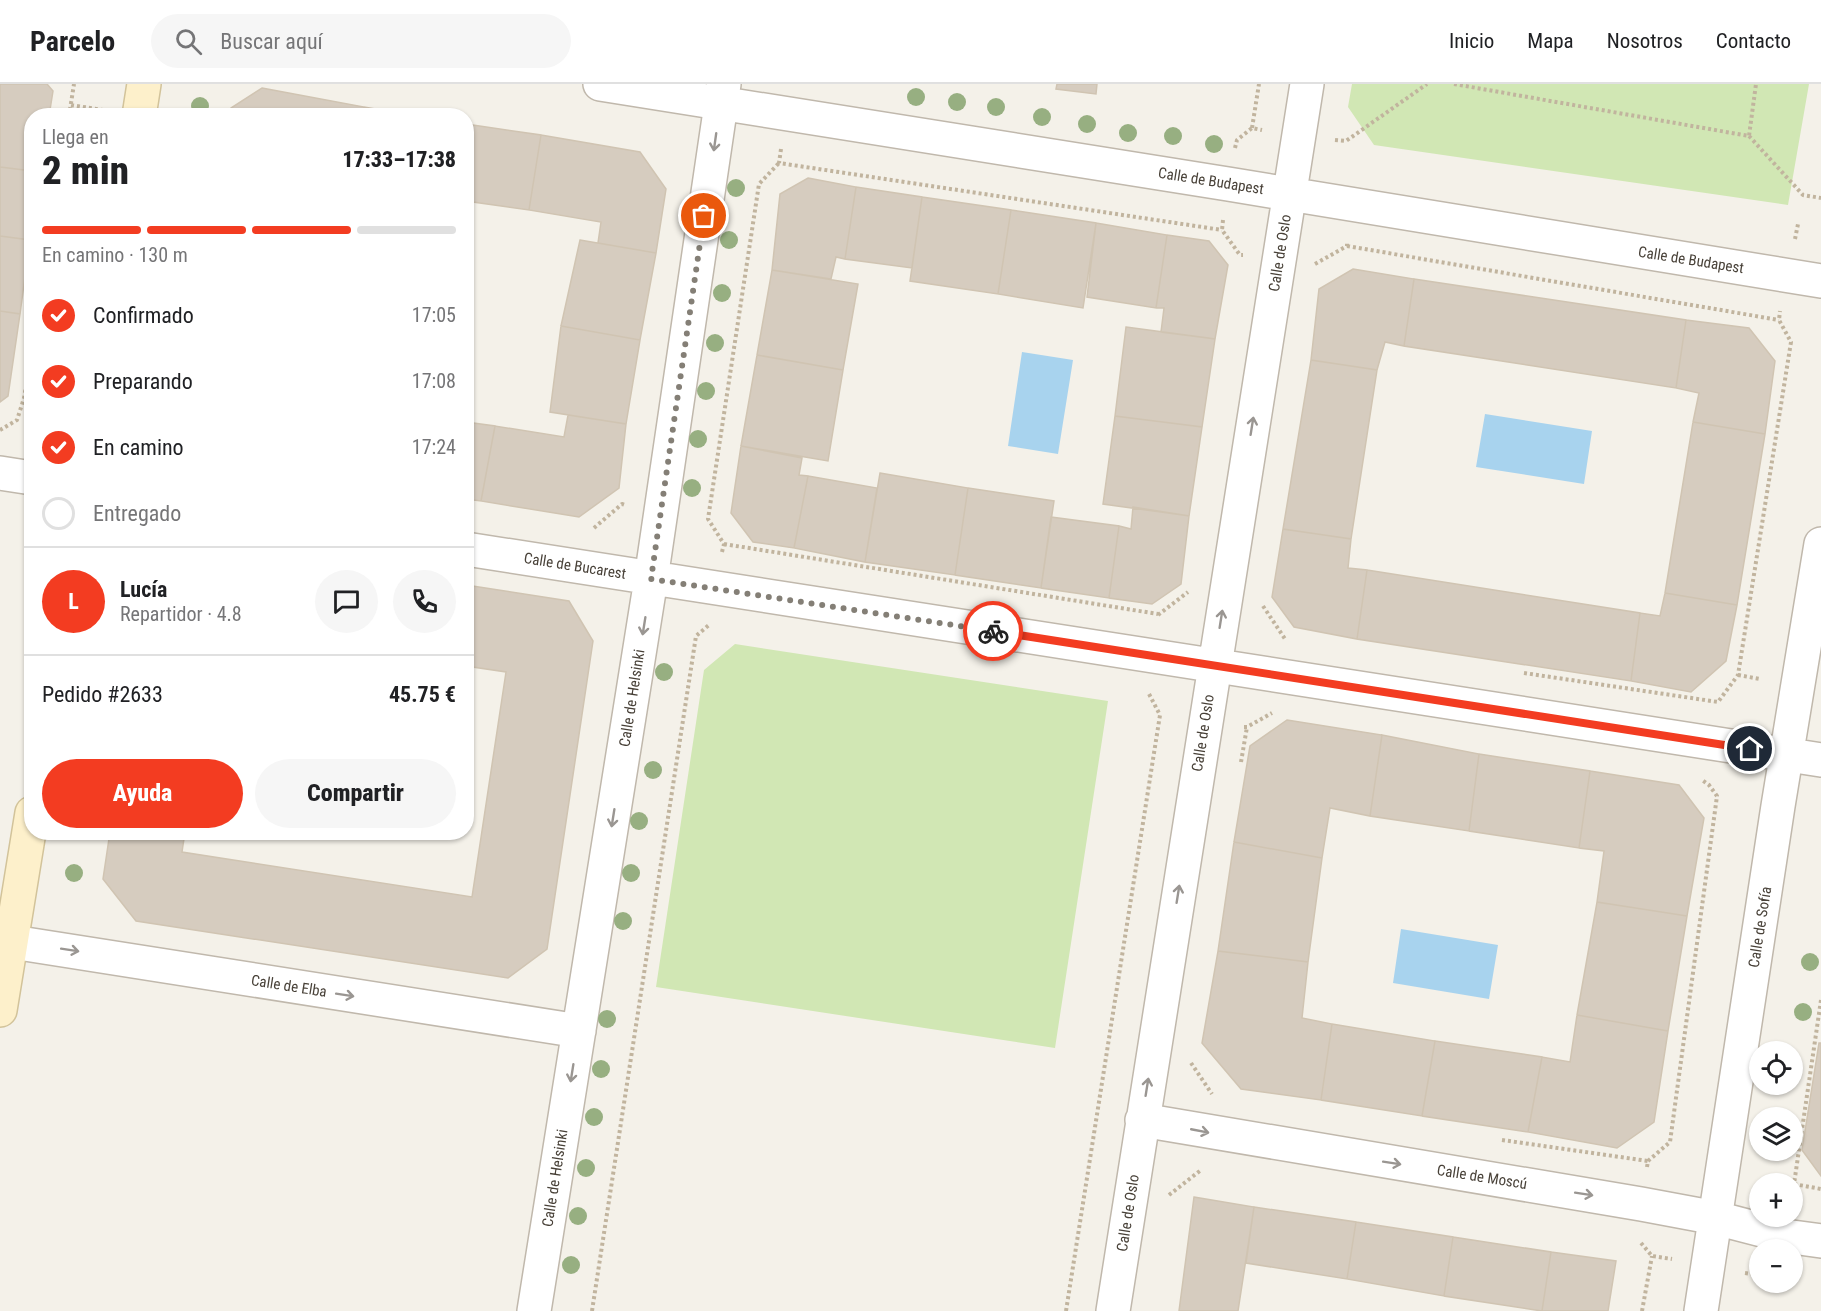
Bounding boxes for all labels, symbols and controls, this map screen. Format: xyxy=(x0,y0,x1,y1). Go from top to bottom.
search box xyxy=(151,14,571,68)
text: Parcelo xyxy=(30,25,115,58)
icon: search xyxy=(172,25,205,58)
text: Buscar aquí xyxy=(220,29,323,54)
text: Inicio xyxy=(1449,29,1494,53)
text: Mapa xyxy=(1527,29,1574,53)
text: Nosotros xyxy=(1607,29,1683,53)
text: Contacto xyxy=(1716,29,1791,53)
text: Llega en xyxy=(42,125,109,149)
one-way arrow xyxy=(710,131,721,151)
text: 17:33–17:38 xyxy=(342,147,456,172)
text: 2 min xyxy=(42,148,129,194)
street label: Calle de Budapest xyxy=(1157,164,1265,198)
pin xyxy=(678,190,729,241)
icon: bag xyxy=(687,199,720,232)
street label: Calle de Oslo xyxy=(1265,213,1295,293)
text: En camino · 130 m xyxy=(42,243,188,267)
street label: Calle de Budapest xyxy=(1637,243,1745,277)
icon: check xyxy=(42,299,75,332)
text: Confirmado xyxy=(93,303,194,328)
text: 17:05 xyxy=(412,303,456,327)
icon: check xyxy=(42,365,75,398)
text: Preparando xyxy=(93,369,193,394)
text: 17:08 xyxy=(412,369,456,393)
one-way arrow xyxy=(1247,417,1258,437)
icon: check xyxy=(42,431,75,464)
text: En camino xyxy=(93,435,184,460)
text: 17:24 xyxy=(412,435,456,459)
text: Entregado xyxy=(93,501,181,526)
street label: Calle de Bucarest xyxy=(523,549,627,583)
button: chat xyxy=(315,570,378,633)
button: phone xyxy=(393,570,456,633)
text: Lucía xyxy=(120,577,167,602)
text: L xyxy=(68,589,79,614)
courier xyxy=(963,601,1023,661)
text: Repartidor · 4.8 xyxy=(120,602,242,626)
one-way arrow xyxy=(1216,609,1227,629)
one-way arrow xyxy=(638,615,649,635)
icon: bike xyxy=(977,615,1010,648)
street label: Calle de Helsinki xyxy=(615,648,649,748)
text: Pedido #2633 xyxy=(42,682,163,707)
text: 45.75 € xyxy=(389,682,456,707)
street label: Calle de Oslo xyxy=(1188,693,1218,773)
pin xyxy=(1724,723,1775,774)
icon: home xyxy=(1733,732,1766,765)
button: Ayuda xyxy=(42,759,243,828)
button: Compartir xyxy=(255,759,456,828)
one-way arrow xyxy=(607,808,618,828)
one-way arrow xyxy=(1172,885,1183,905)
street label: Calle de Sofía xyxy=(1745,885,1775,969)
one-way arrow xyxy=(59,945,79,956)
street label: Calle de Elba xyxy=(250,971,328,1001)
one-way arrow xyxy=(335,989,354,1000)
map controls xyxy=(1749,1041,1803,1293)
button: locate xyxy=(1749,1041,1803,1095)
one-way arrow xyxy=(566,1063,577,1082)
one-way arrow xyxy=(1142,1078,1153,1097)
button: layers xyxy=(1749,1107,1803,1161)
one-way arrow xyxy=(1189,1126,1209,1137)
street label: Calle de Helsinki xyxy=(538,1128,572,1228)
one-way arrow xyxy=(1382,1157,1401,1168)
street label: Calle de Moscú xyxy=(1436,1161,1528,1193)
street label: Calle de Oslo xyxy=(1113,1173,1143,1253)
button: + xyxy=(1749,1173,1803,1227)
one-way arrow xyxy=(1574,1189,1594,1200)
button: − xyxy=(1749,1239,1803,1293)

